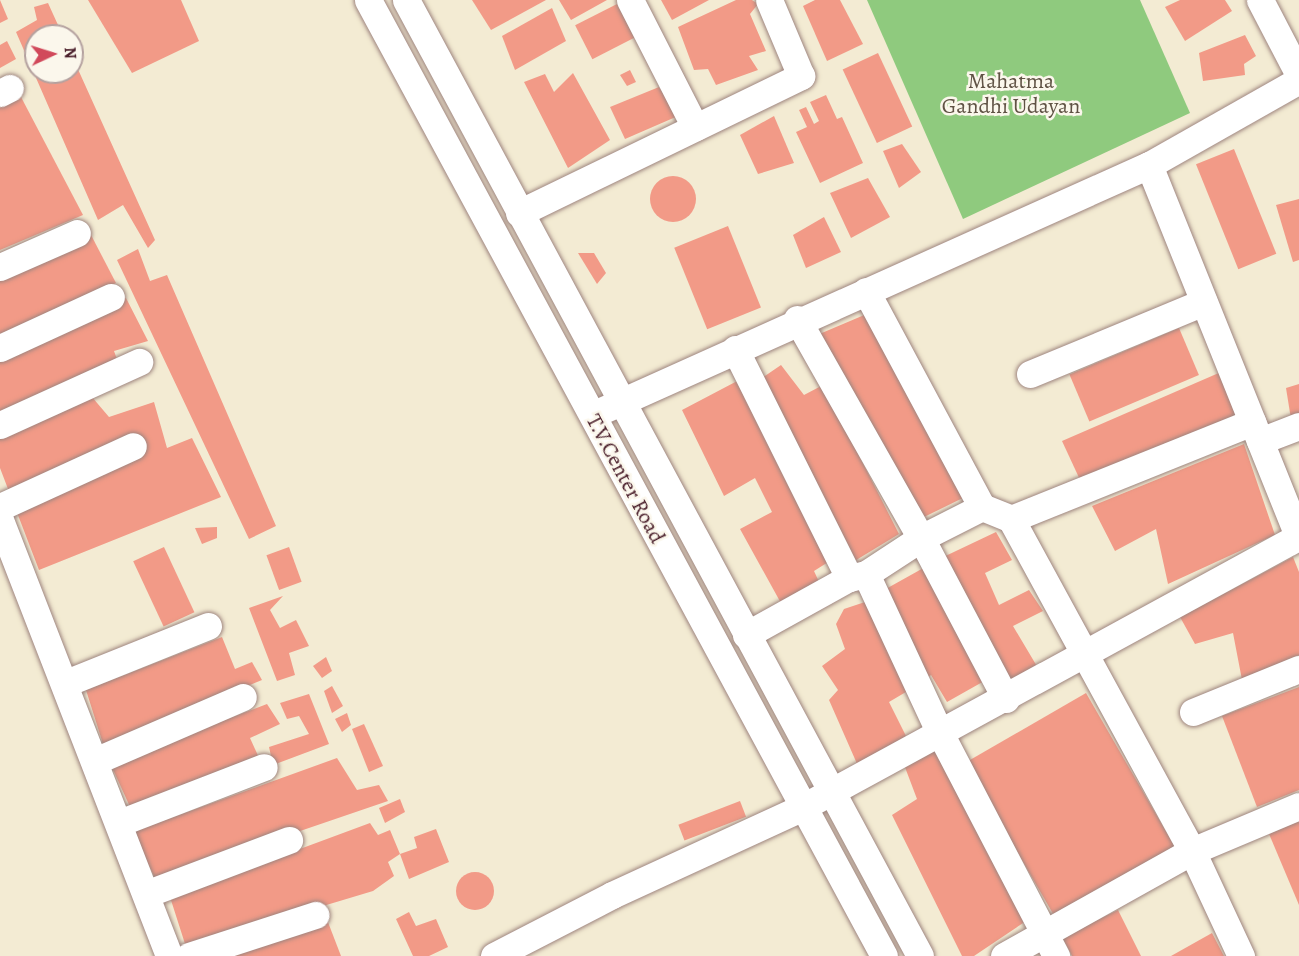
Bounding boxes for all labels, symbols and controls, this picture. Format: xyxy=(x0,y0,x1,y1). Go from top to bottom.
north arrow xyxy=(24,24,84,84)
text: N xyxy=(59,46,81,59)
park label: Mahatma Gandhi Udayan xyxy=(942,68,1080,119)
street label: T.V.Center Road xyxy=(580,410,670,548)

